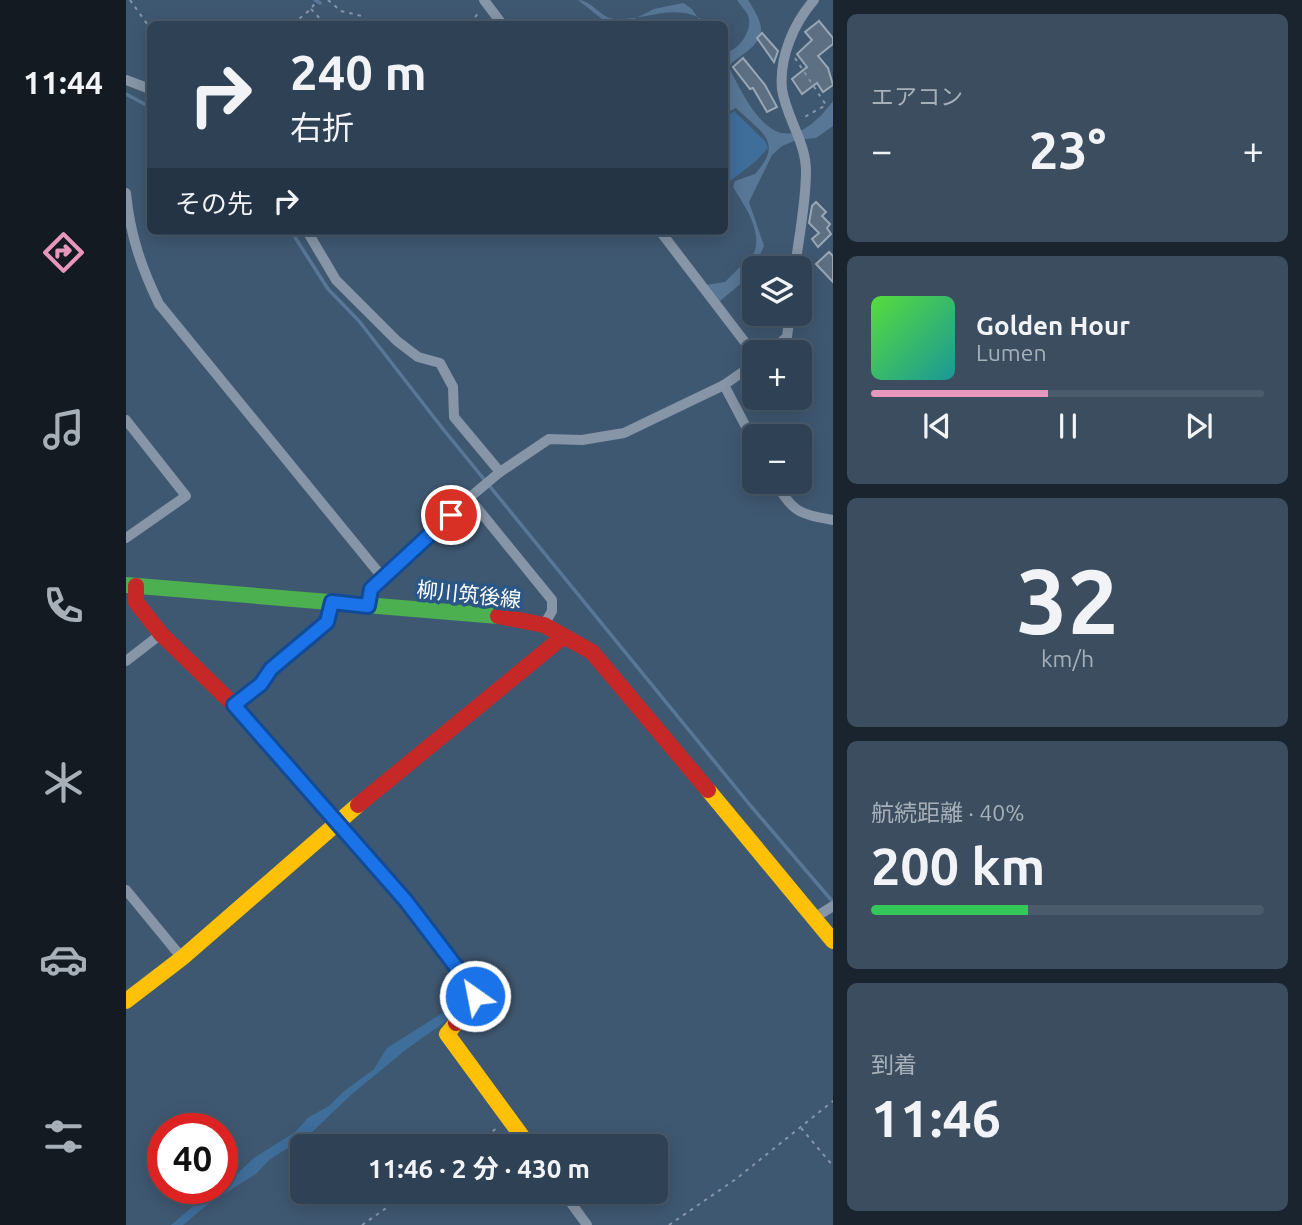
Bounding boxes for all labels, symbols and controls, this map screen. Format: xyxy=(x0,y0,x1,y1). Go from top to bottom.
text: 240 m xyxy=(290,44,427,99)
icon: right xyxy=(175,49,266,140)
text: 11:44 xyxy=(23,64,103,100)
text: エアコン xyxy=(871,84,963,109)
text: 右折 xyxy=(290,109,354,145)
text: 23° xyxy=(1029,121,1106,179)
text: − xyxy=(871,129,892,171)
text: + xyxy=(1243,129,1264,171)
icon: right xyxy=(267,182,305,220)
text: その先 xyxy=(175,189,253,218)
icon: directions xyxy=(39,228,88,277)
map controls xyxy=(742,256,812,494)
button: layers xyxy=(742,256,812,326)
text: Golden Hour xyxy=(976,311,1130,340)
button: + xyxy=(742,340,812,410)
text: Lumen xyxy=(976,340,1047,365)
icon: music xyxy=(39,405,88,454)
icon: previous xyxy=(918,407,956,445)
icon: pause xyxy=(1049,407,1087,445)
icon: next xyxy=(1180,407,1218,445)
button: − xyxy=(742,424,812,494)
pin xyxy=(421,485,481,545)
icon: arrive xyxy=(432,496,470,534)
text: 32 xyxy=(1016,549,1119,651)
street label: 柳川筑後線 xyxy=(416,577,522,611)
icon: phone xyxy=(39,581,88,630)
text: km/h xyxy=(1041,646,1094,671)
icon: climate xyxy=(39,758,88,807)
text: 航続距離 · 40% xyxy=(871,800,1024,825)
text: 200 km xyxy=(871,837,1045,895)
icon: car xyxy=(39,935,88,984)
position arrow xyxy=(438,959,512,1033)
text: 到着 xyxy=(871,1052,917,1077)
text: 11:46 xyxy=(871,1089,1001,1147)
icon: filters xyxy=(39,1112,88,1161)
speed limit sign: 40 xyxy=(147,1113,238,1204)
text: 11:46 · 2 分 · 430 m xyxy=(368,1154,590,1183)

